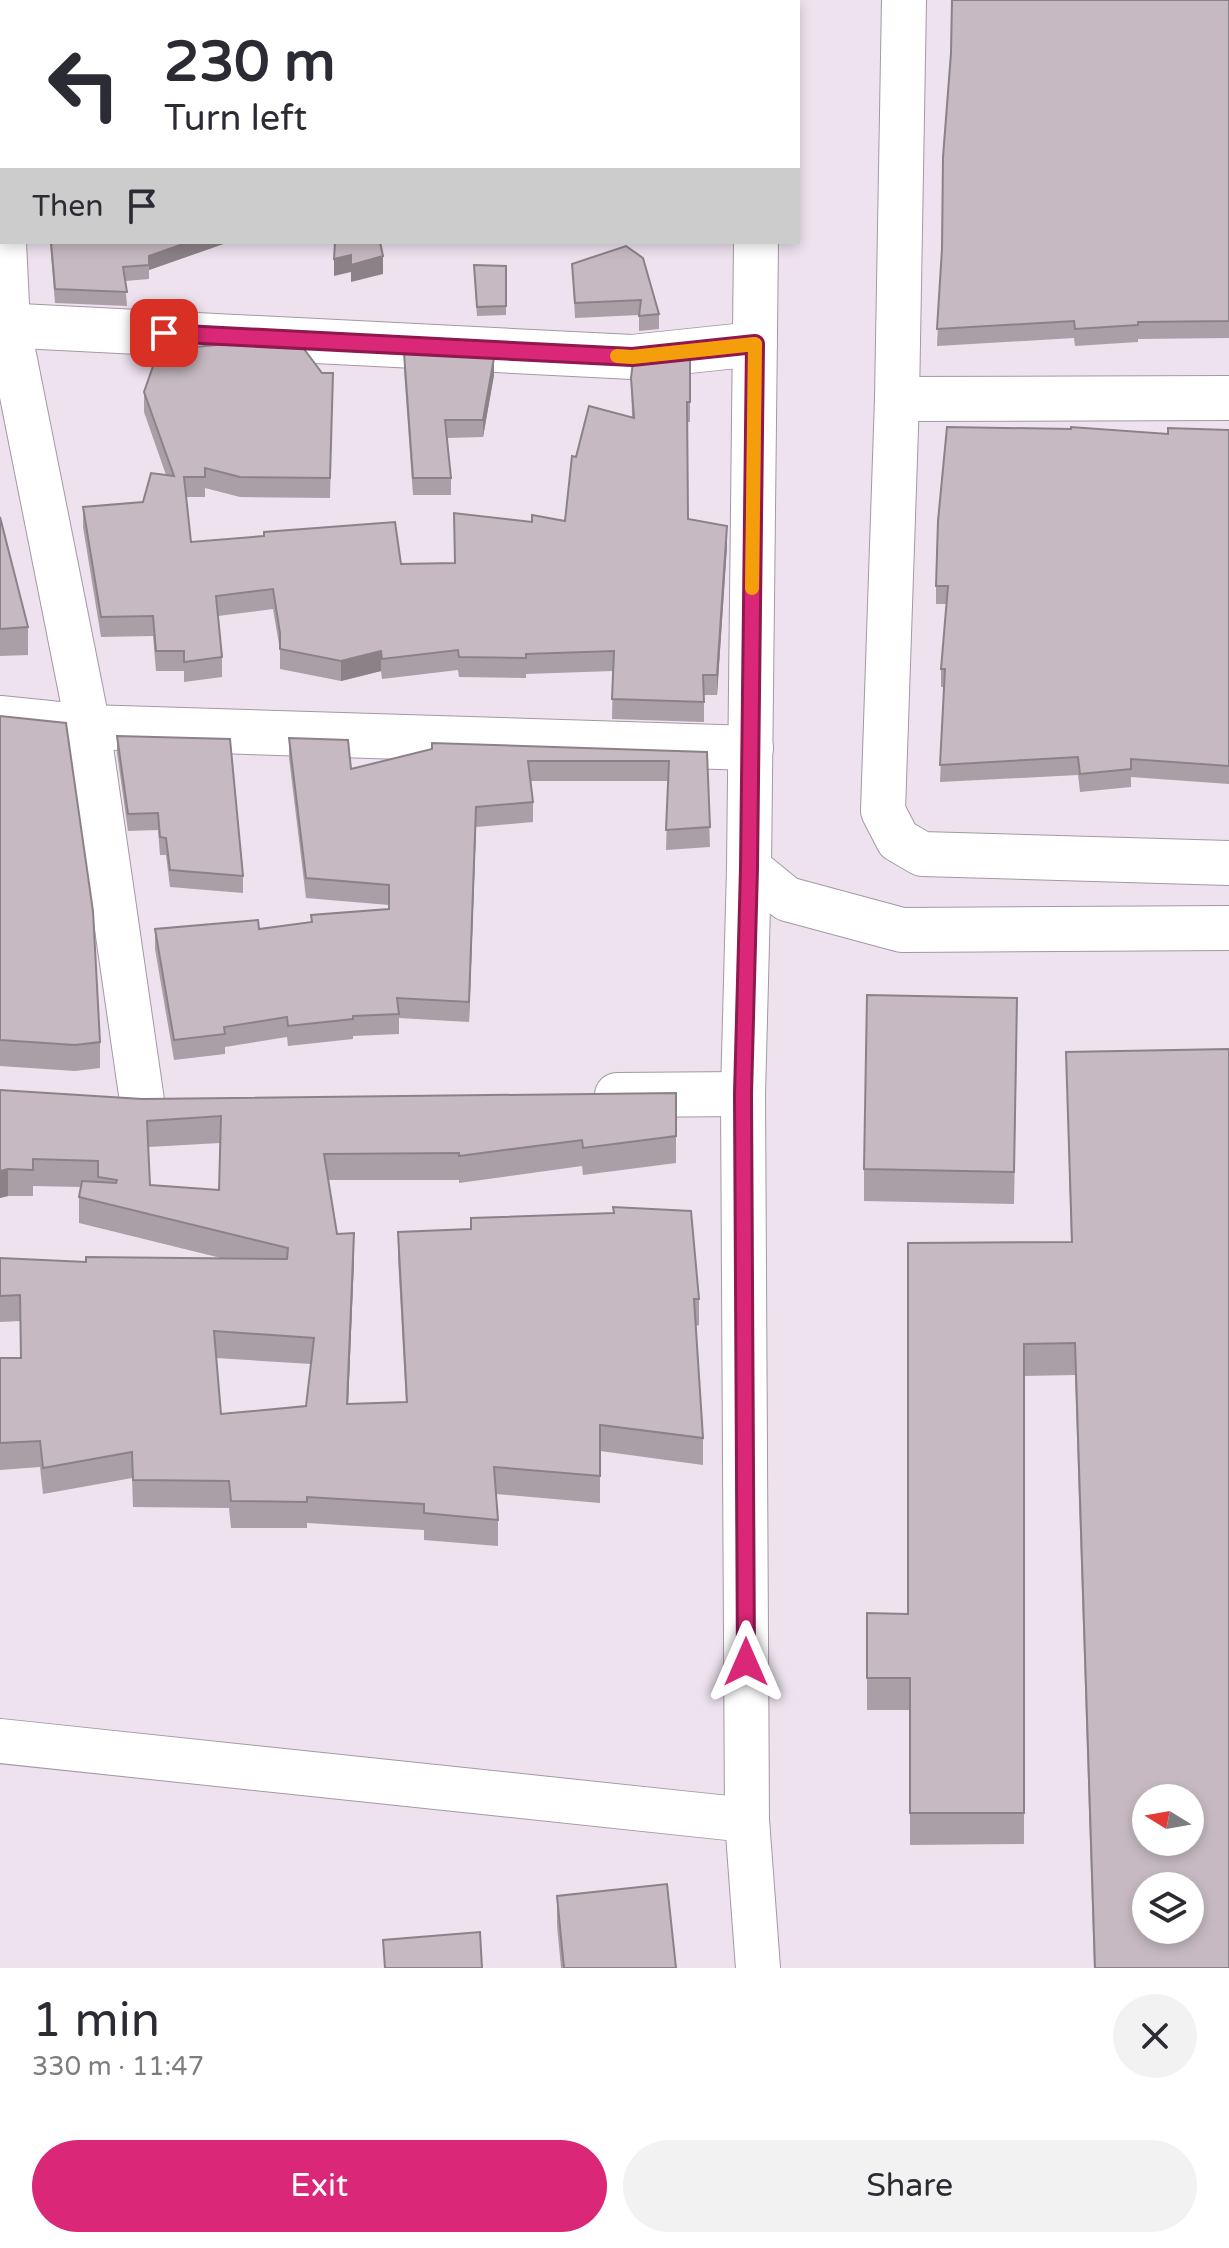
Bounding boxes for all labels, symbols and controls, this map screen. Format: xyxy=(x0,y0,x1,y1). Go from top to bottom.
text: 230 m xyxy=(164,29,335,96)
icon: left xyxy=(32,32,136,136)
text: Turn left xyxy=(164,97,307,140)
icon: arrive xyxy=(120,184,164,228)
text: Then xyxy=(32,188,104,225)
pin xyxy=(130,299,198,367)
icon: arrive xyxy=(142,311,186,355)
position arrow xyxy=(704,1620,788,1704)
north arrow xyxy=(1132,1784,1204,1856)
map controls xyxy=(1132,1784,1204,1944)
button: layers xyxy=(1132,1872,1204,1944)
text: 1 min xyxy=(32,1992,160,2050)
button: close xyxy=(1113,1994,1197,2078)
text: 330 m · 11:47 xyxy=(32,2051,204,2082)
button: Exit xyxy=(32,2140,607,2232)
button: Share xyxy=(623,2140,1197,2232)

